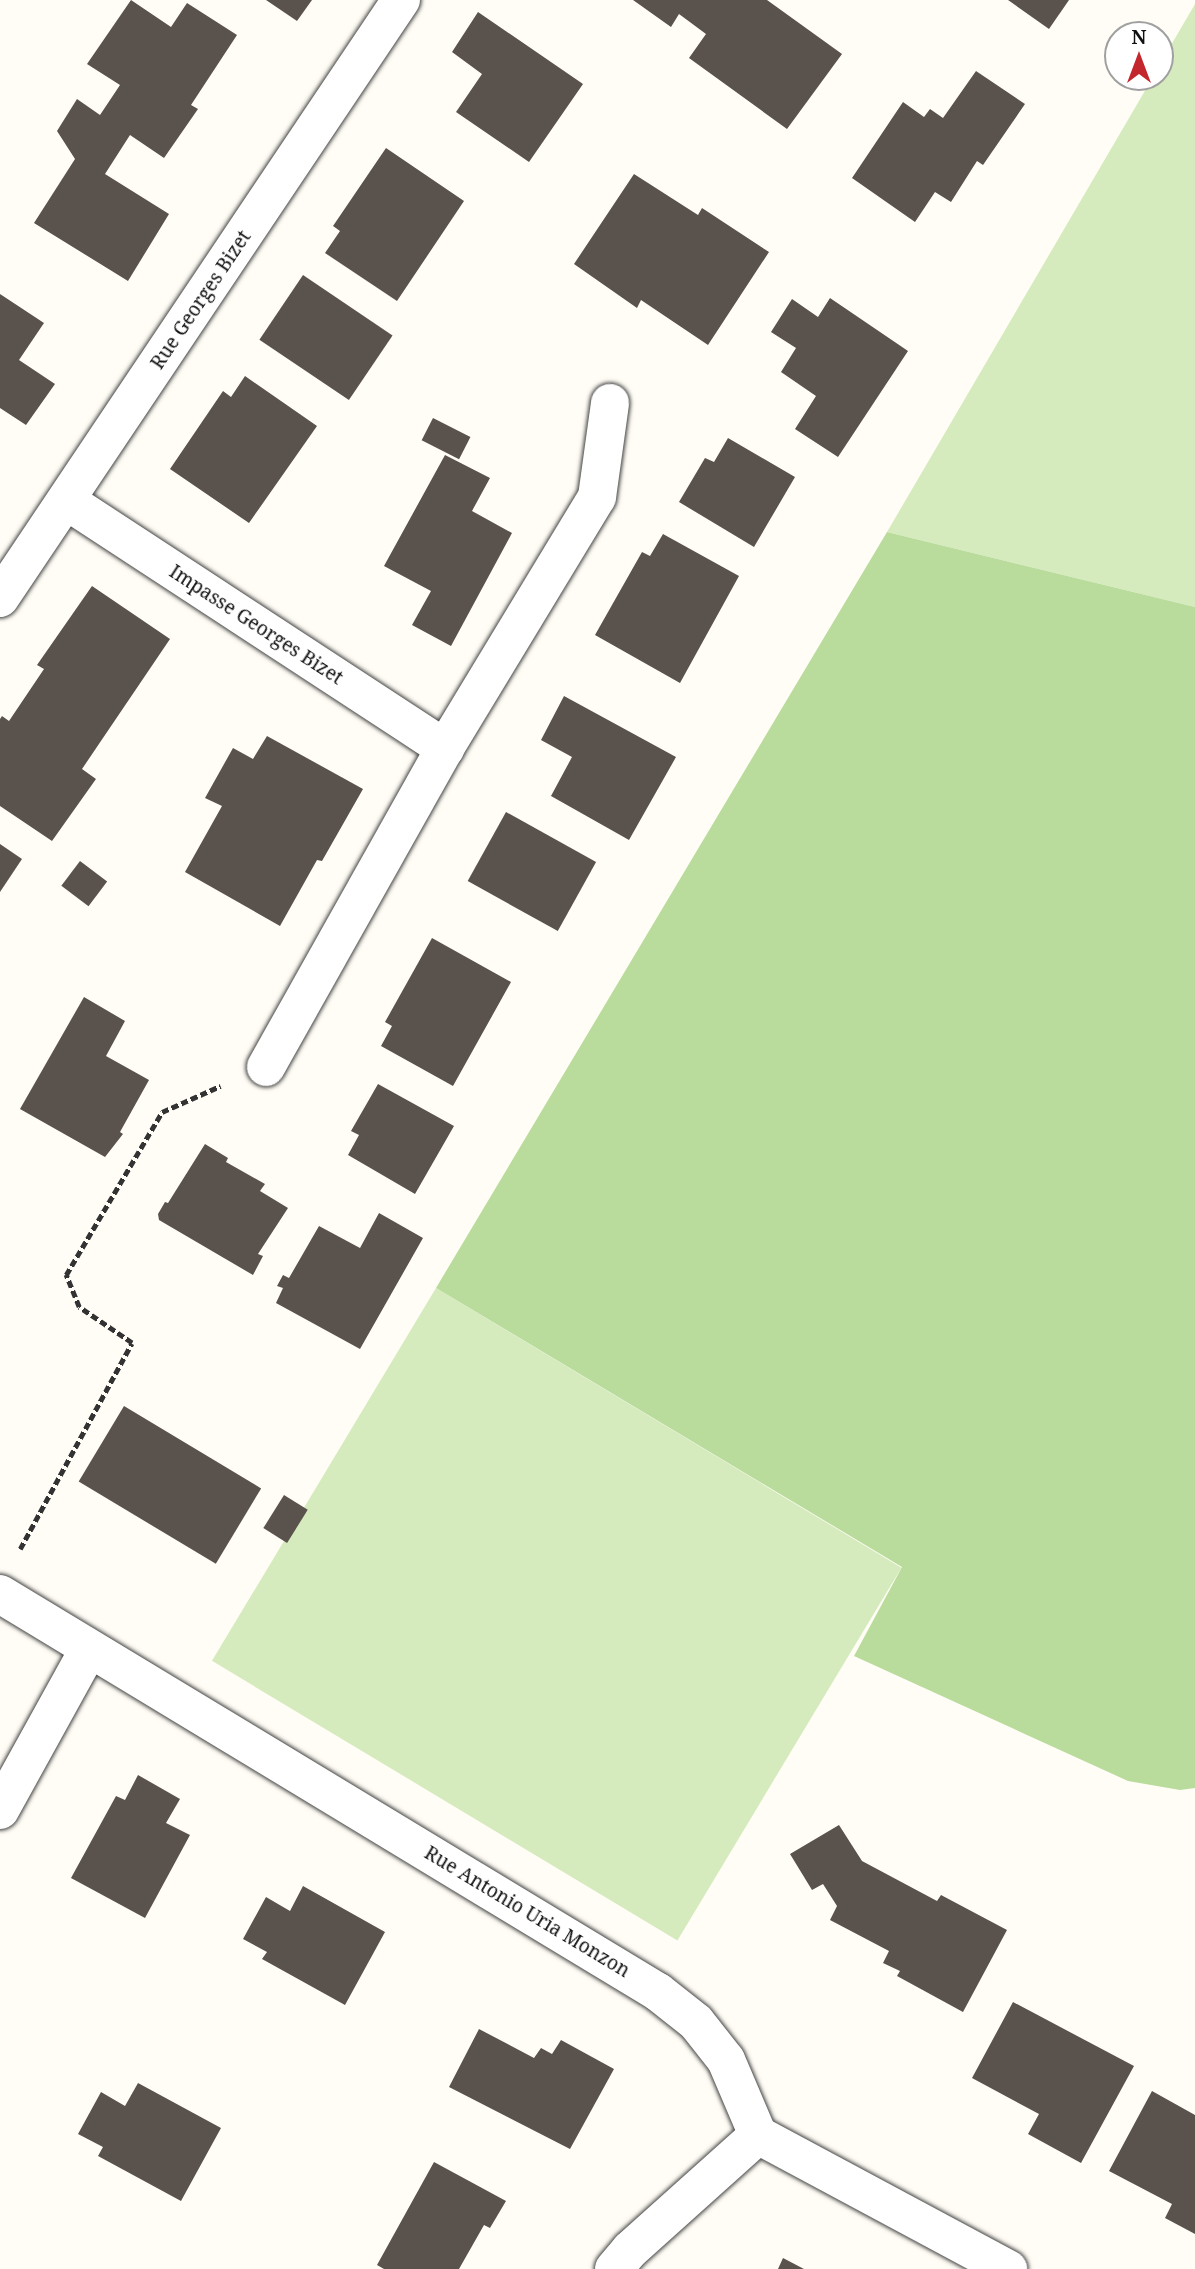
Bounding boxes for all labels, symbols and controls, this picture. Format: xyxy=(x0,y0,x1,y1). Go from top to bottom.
north arrow xyxy=(1104,21,1174,91)
text: N xyxy=(1132,24,1146,50)
street label: Rue Georges Bizet xyxy=(146,226,256,374)
street label: Impasse Georges Bizet xyxy=(165,560,347,690)
street label: Rue Antonio Uria Monzon xyxy=(420,1842,634,1982)

